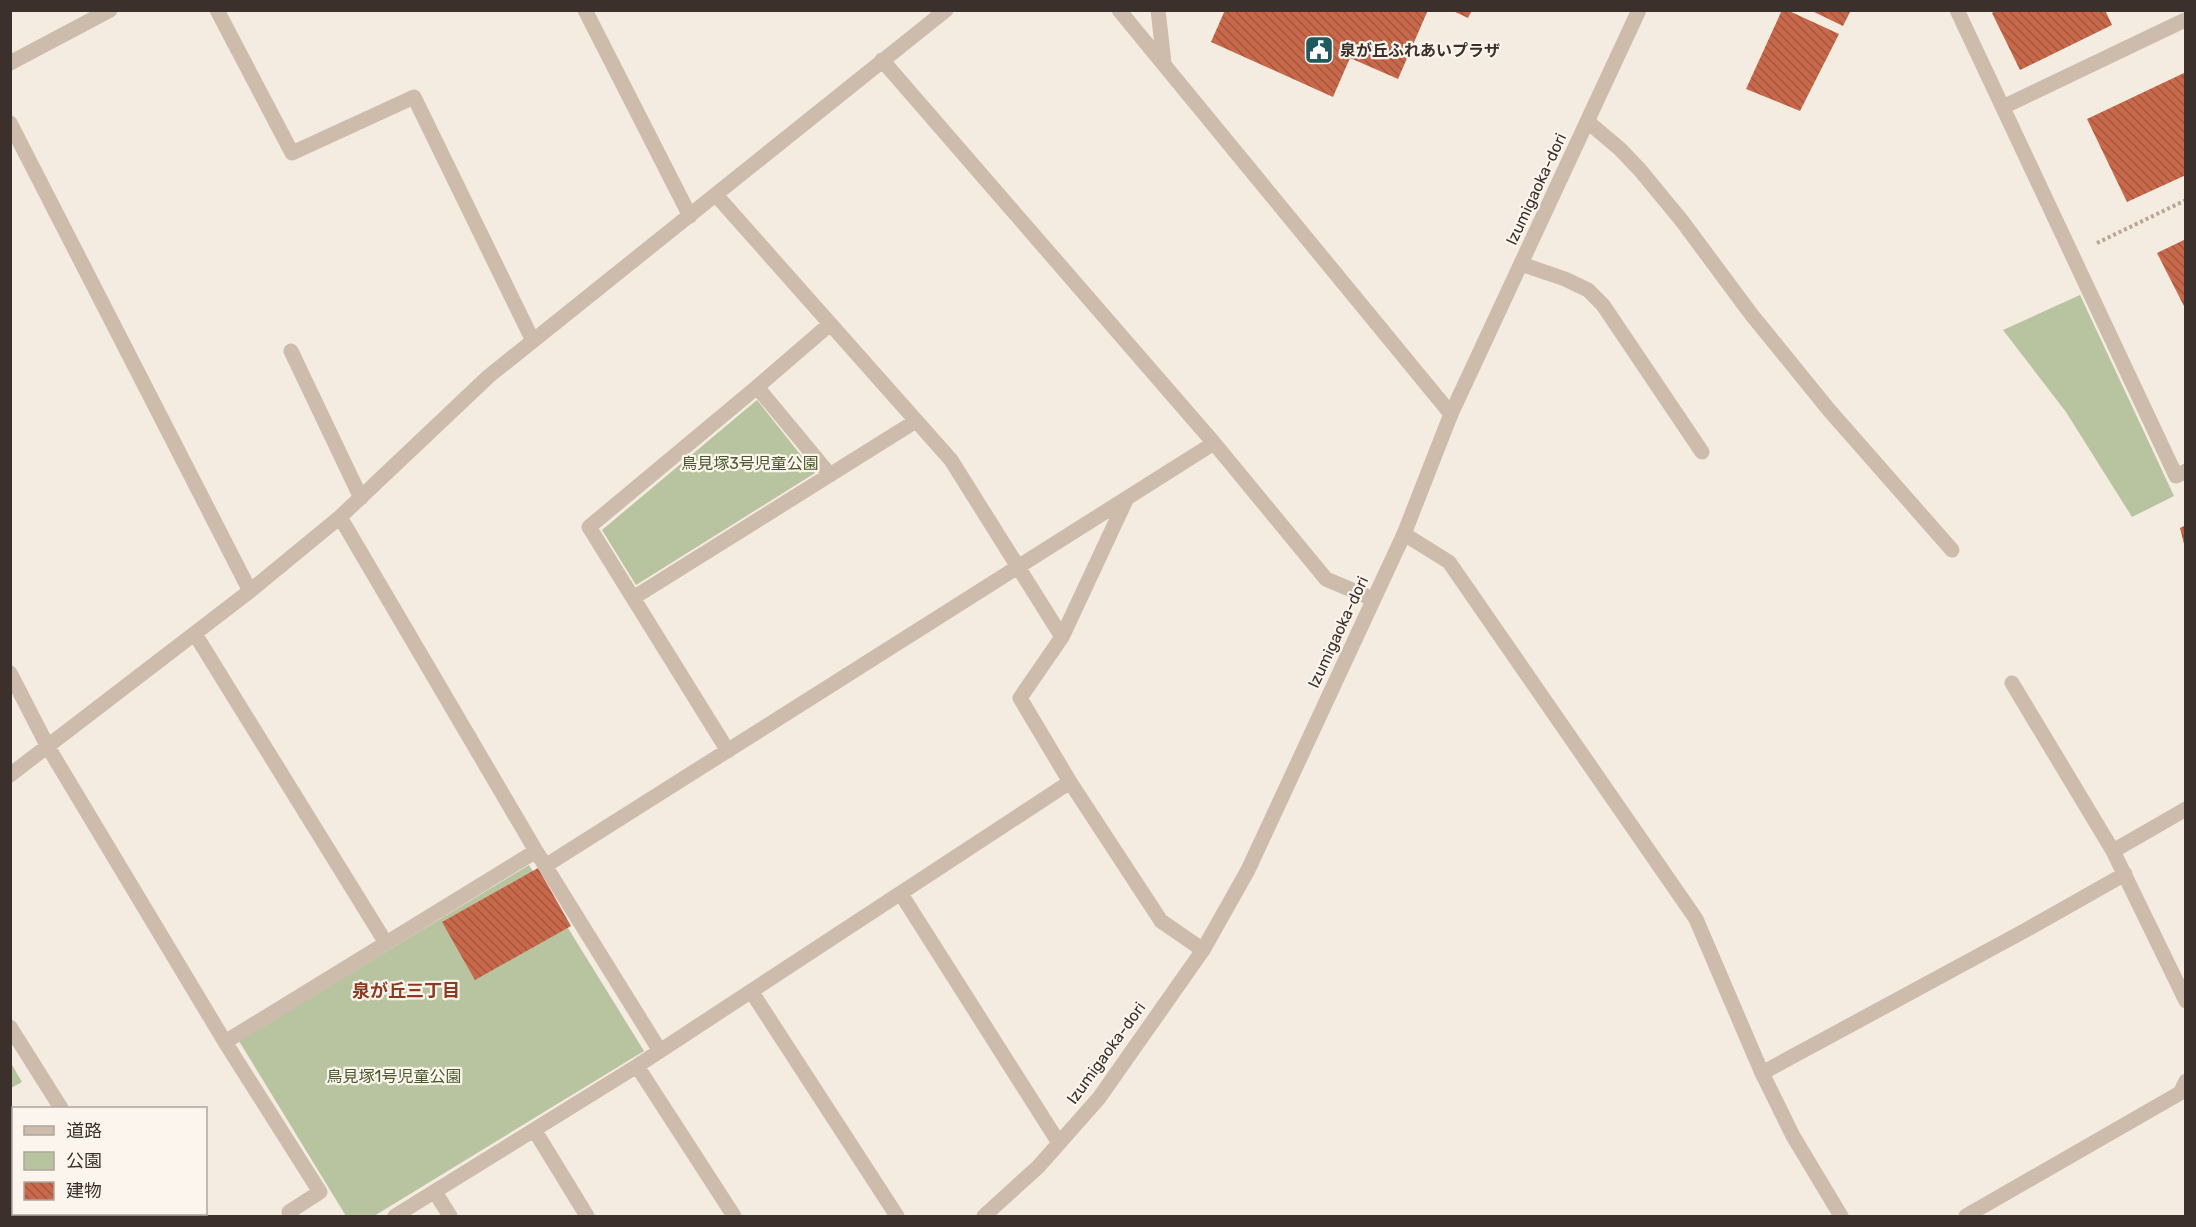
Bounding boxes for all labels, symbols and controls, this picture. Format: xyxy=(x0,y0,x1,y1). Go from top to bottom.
public building icon: 泉が丘ふれあいプラザ xyxy=(1303,34,1335,66)
place label: 泉が丘ふれあいプラザ xyxy=(1340,41,1500,60)
street label: Izumigaoka-dori xyxy=(1502,130,1570,248)
park label: 鳥見塚3号児童公園 xyxy=(681,454,819,473)
street label: Izumigaoka-dori xyxy=(1304,573,1372,691)
district label: 泉が丘三丁目 xyxy=(352,980,460,1002)
street label: Izumigaoka-dori xyxy=(1063,998,1149,1108)
park label: 鳥見塚1号児童公園 xyxy=(327,1067,461,1086)
legend xyxy=(12,1107,207,1215)
text: 道路 xyxy=(66,1120,102,1142)
text: 公園 xyxy=(66,1150,102,1172)
text: 建物 xyxy=(66,1180,102,1202)

